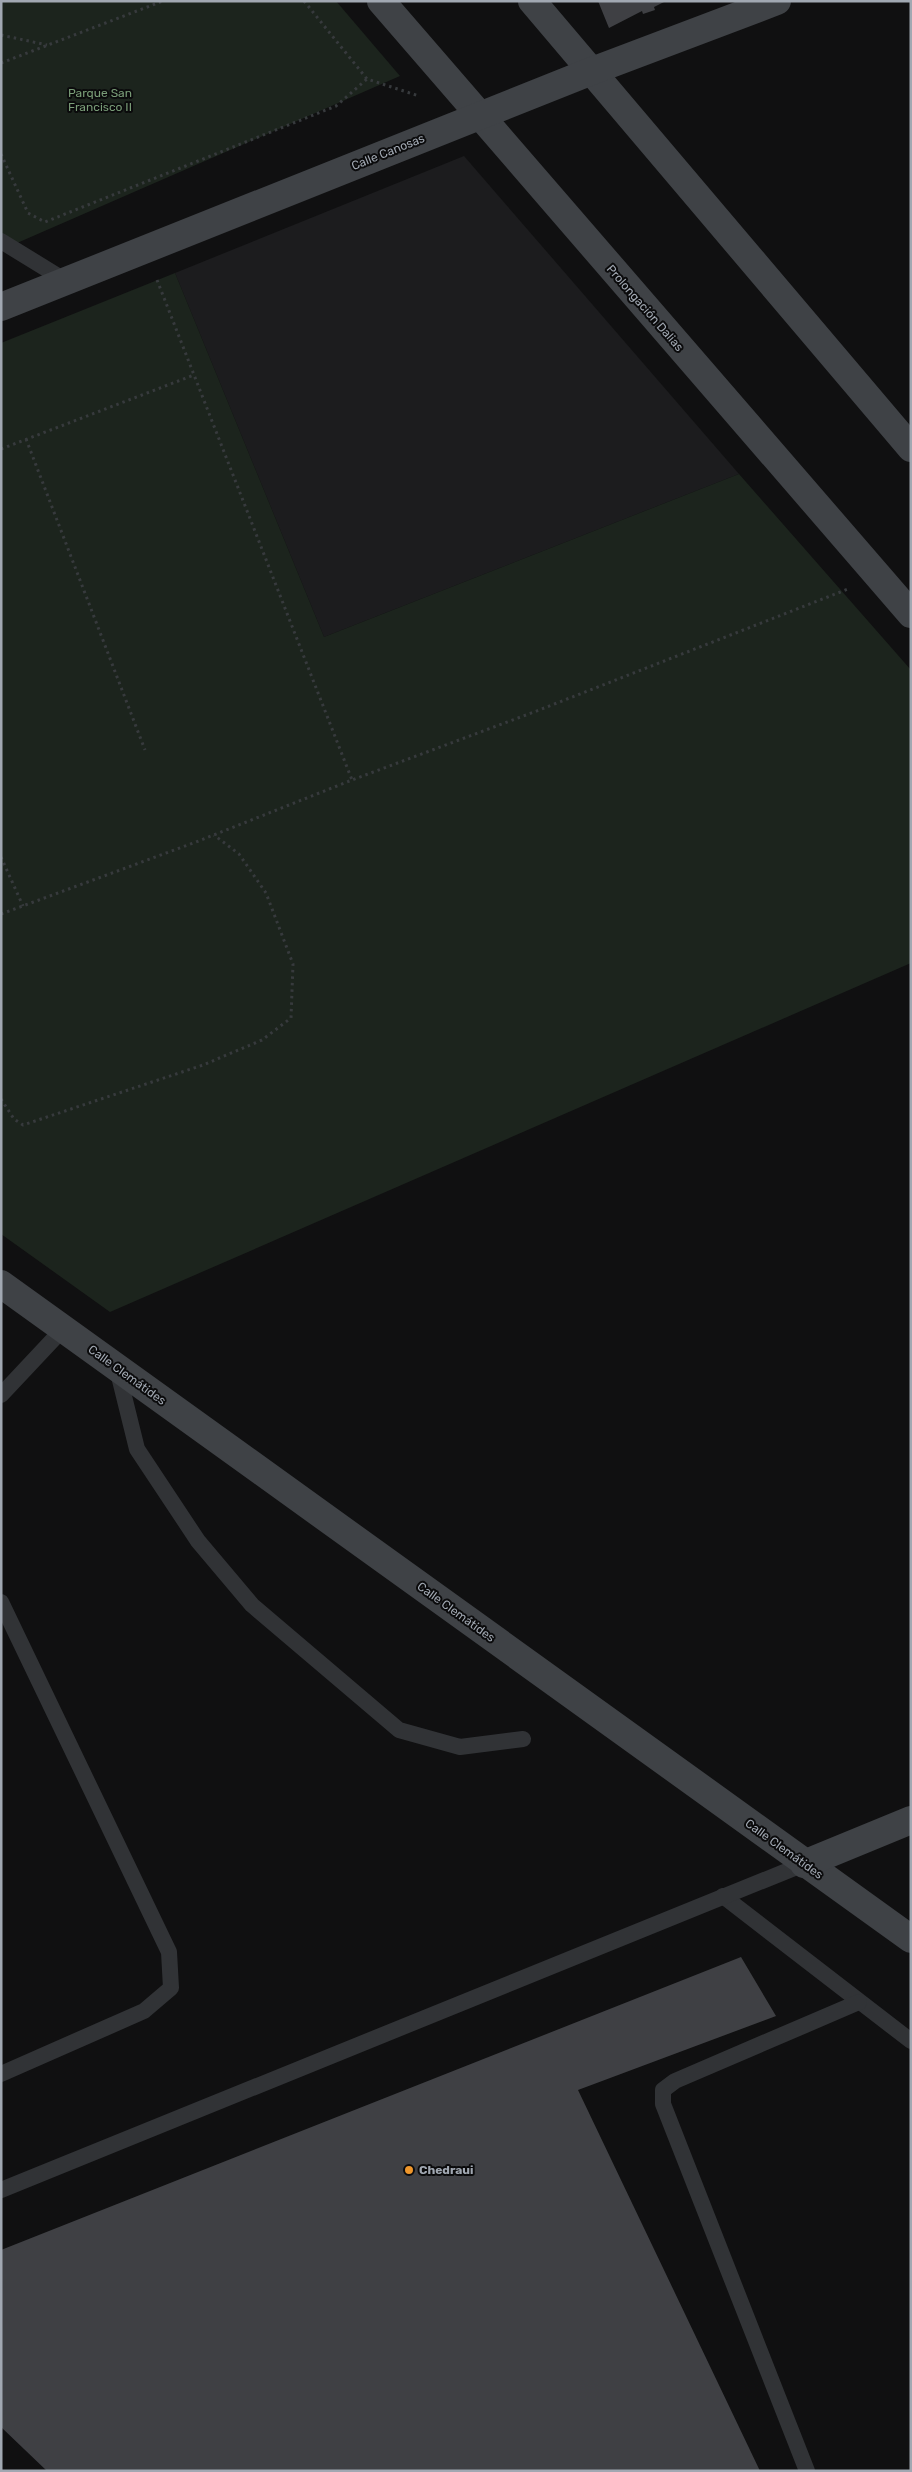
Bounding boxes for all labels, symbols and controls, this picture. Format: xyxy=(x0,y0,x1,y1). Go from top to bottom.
park label: Parque San Francisco II xyxy=(68,86,132,114)
street label: Calle Canosas xyxy=(349,131,427,173)
street label: Prolongación Dalias xyxy=(604,262,686,354)
street label: Calle Clemátides xyxy=(85,1342,169,1408)
street label: Calle Clemátides xyxy=(414,1579,498,1645)
street label: Calle Clemátides xyxy=(742,1816,826,1882)
place label: Chedraui xyxy=(419,2163,473,2177)
marker: Chedraui xyxy=(403,2164,415,2176)

